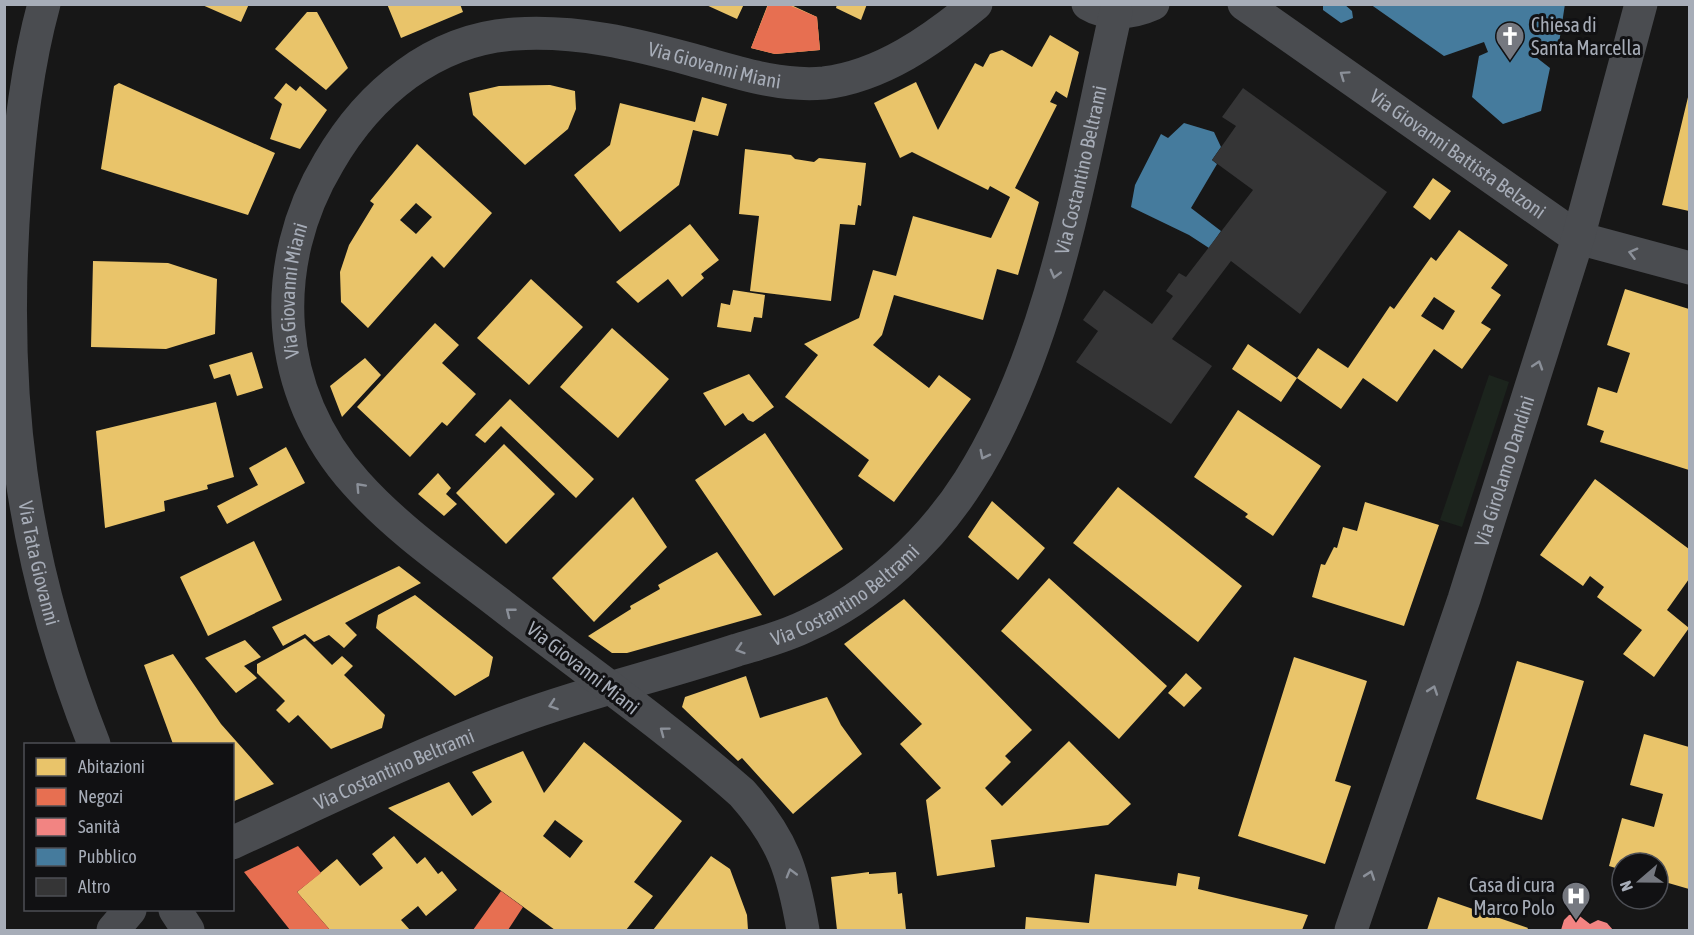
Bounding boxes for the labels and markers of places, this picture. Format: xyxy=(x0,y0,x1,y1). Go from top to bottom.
place label: Chiesa di Santa Marcella xyxy=(1531,13,1641,59)
church icon: Chiesa di Santa Marcella xyxy=(1494,20,1526,62)
place label: Casa di cura Marco Polo xyxy=(1469,873,1555,919)
hospital icon: Casa di cura Marco Polo xyxy=(1560,880,1592,922)

